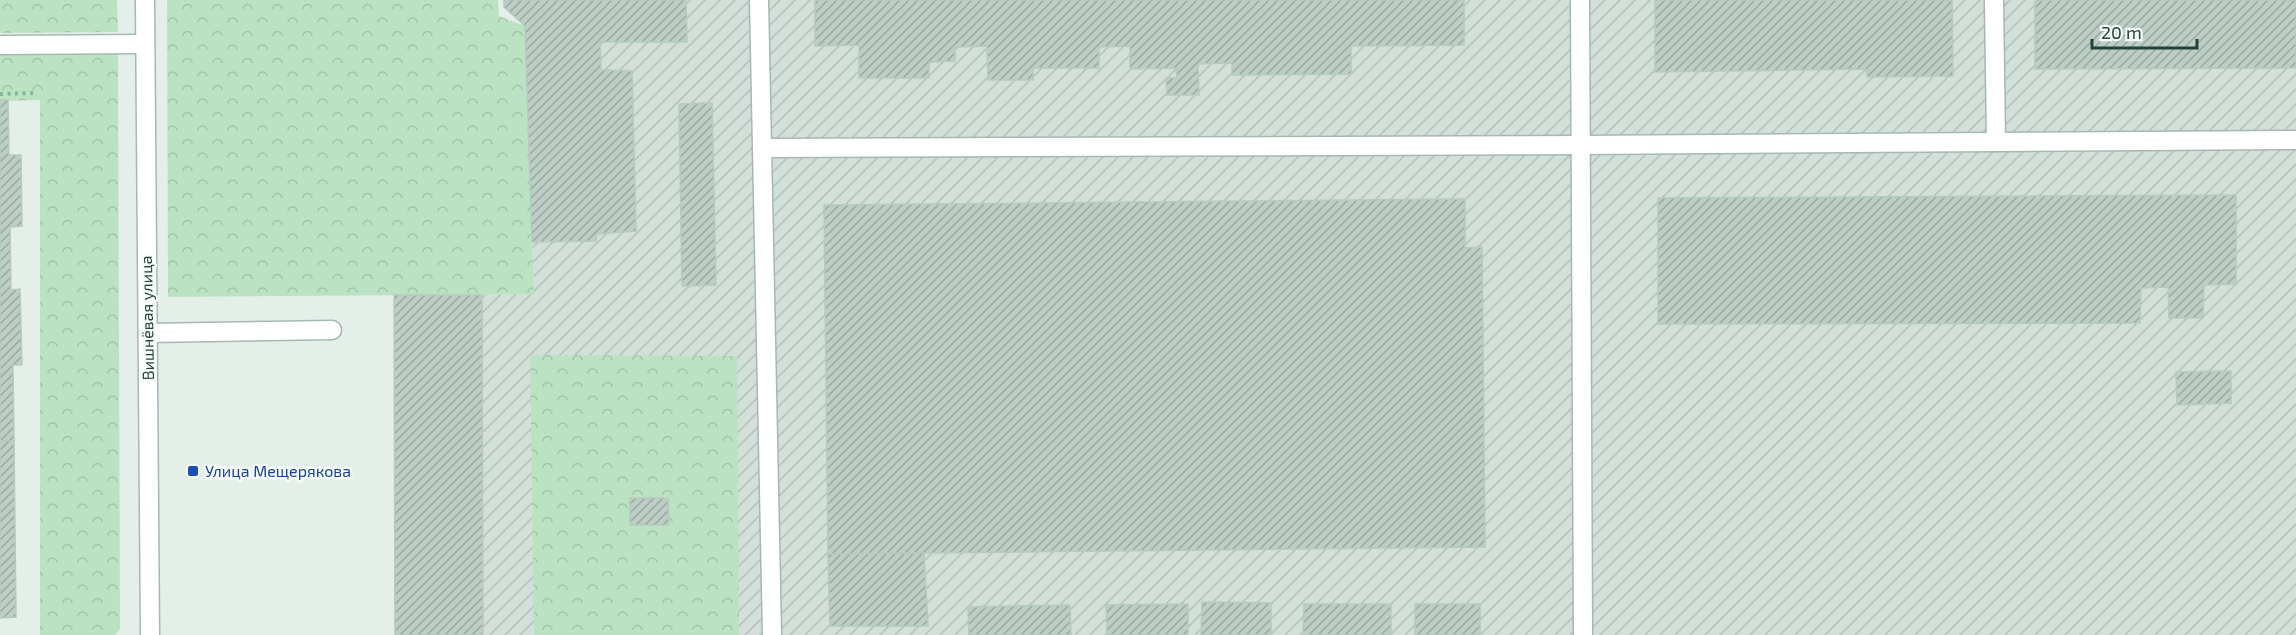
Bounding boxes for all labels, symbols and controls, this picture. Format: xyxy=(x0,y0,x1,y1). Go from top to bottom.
scale bar xyxy=(2092,12,2197,50)
text: 20 m xyxy=(2101,21,2142,43)
street label: Вишнёвая улица xyxy=(136,255,158,381)
place label: Улица Мещерякова xyxy=(205,461,351,480)
marker: Улица Мещерякова xyxy=(186,464,200,478)

